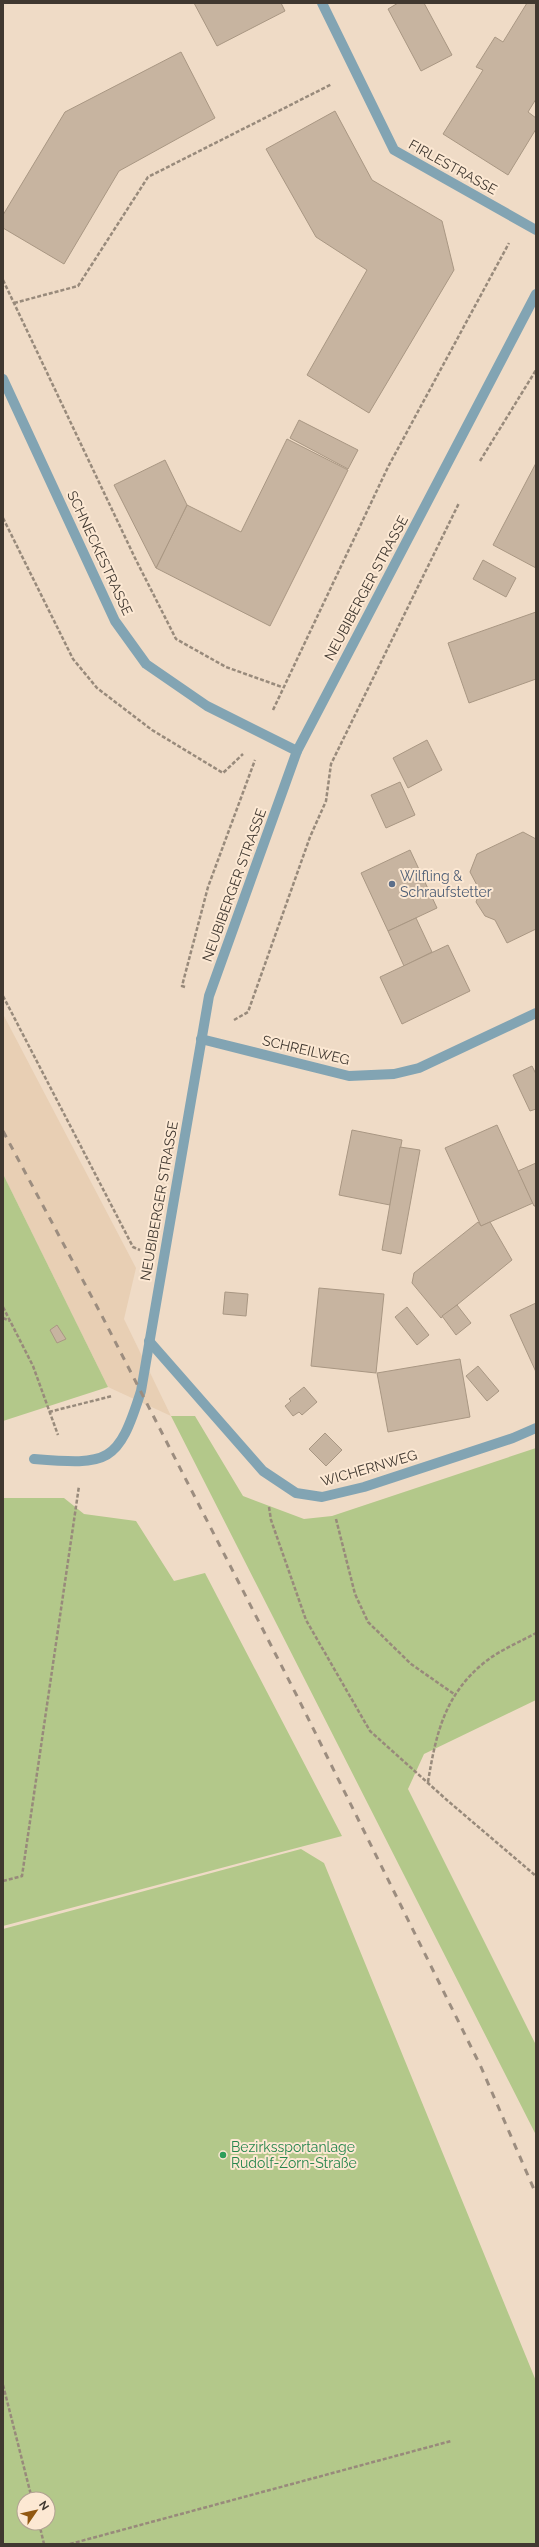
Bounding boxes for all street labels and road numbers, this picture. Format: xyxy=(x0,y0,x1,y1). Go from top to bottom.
street label: FIRLESTRASSE xyxy=(406,136,500,198)
street label: SCHNECKESTRASSE xyxy=(64,488,136,618)
street label: NEUBIBERGER STRASSE xyxy=(321,513,411,663)
street label: NEUBIBERGER STRASSE xyxy=(199,806,269,964)
street label: SCHREILWEG xyxy=(261,1032,351,1068)
street label: NEUBIBERGER STRASSE xyxy=(137,1120,181,1282)
street label: WICHERNWEG xyxy=(319,1447,419,1489)

